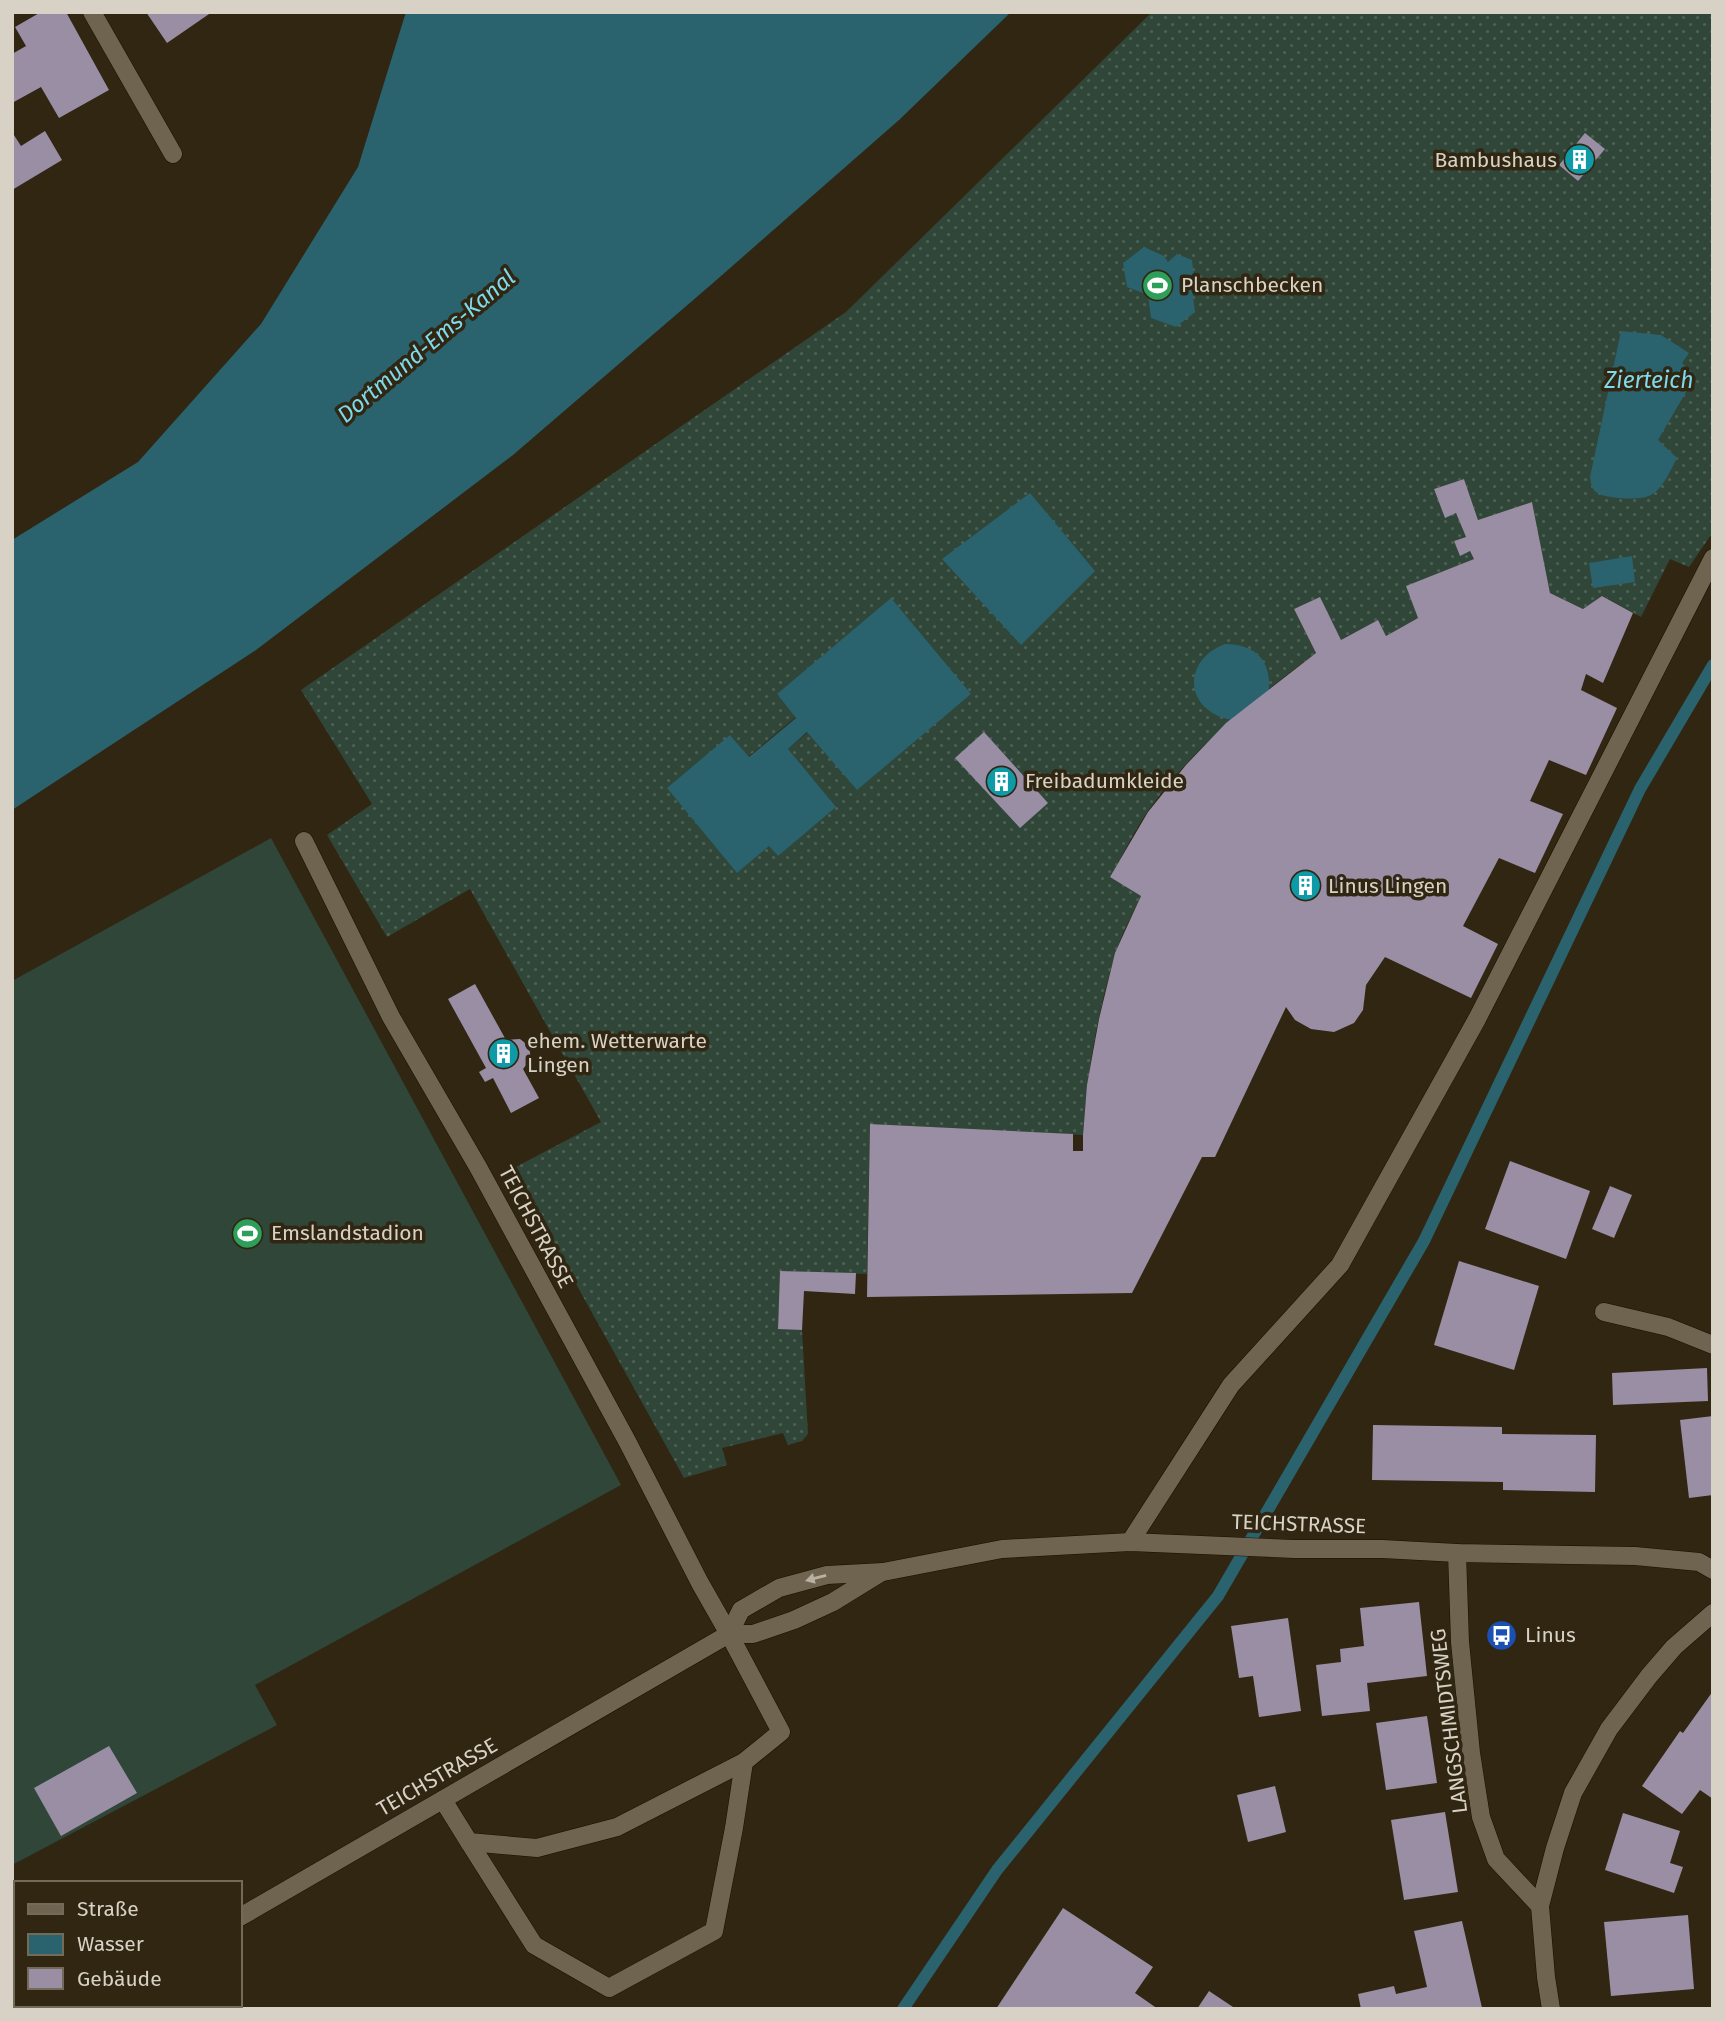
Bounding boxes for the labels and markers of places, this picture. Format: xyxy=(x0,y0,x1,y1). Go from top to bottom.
building icon: Bambushaus xyxy=(1563,143,1597,177)
place label: Bambushaus xyxy=(1435,147,1557,173)
sports icon: Planschbecken xyxy=(1141,268,1175,302)
place label: Planschbecken xyxy=(1181,272,1323,298)
building icon: Freibadumkleide xyxy=(985,764,1019,798)
place label: Freibadumkleide xyxy=(1025,768,1184,794)
building icon: Linus Lingen xyxy=(1288,869,1322,903)
place label: Linus Lingen xyxy=(1328,873,1447,899)
place label: ehem. Wetterwarte Lingen xyxy=(527,1028,707,1078)
building icon: ehem. Wetterwarte Lingen xyxy=(487,1036,521,1070)
sports icon: Emslandstadion xyxy=(231,1216,265,1250)
place label: Emslandstadion xyxy=(271,1220,424,1246)
bus stop icon: Linus xyxy=(1485,1618,1519,1652)
place label: Linus xyxy=(1525,1622,1576,1648)

